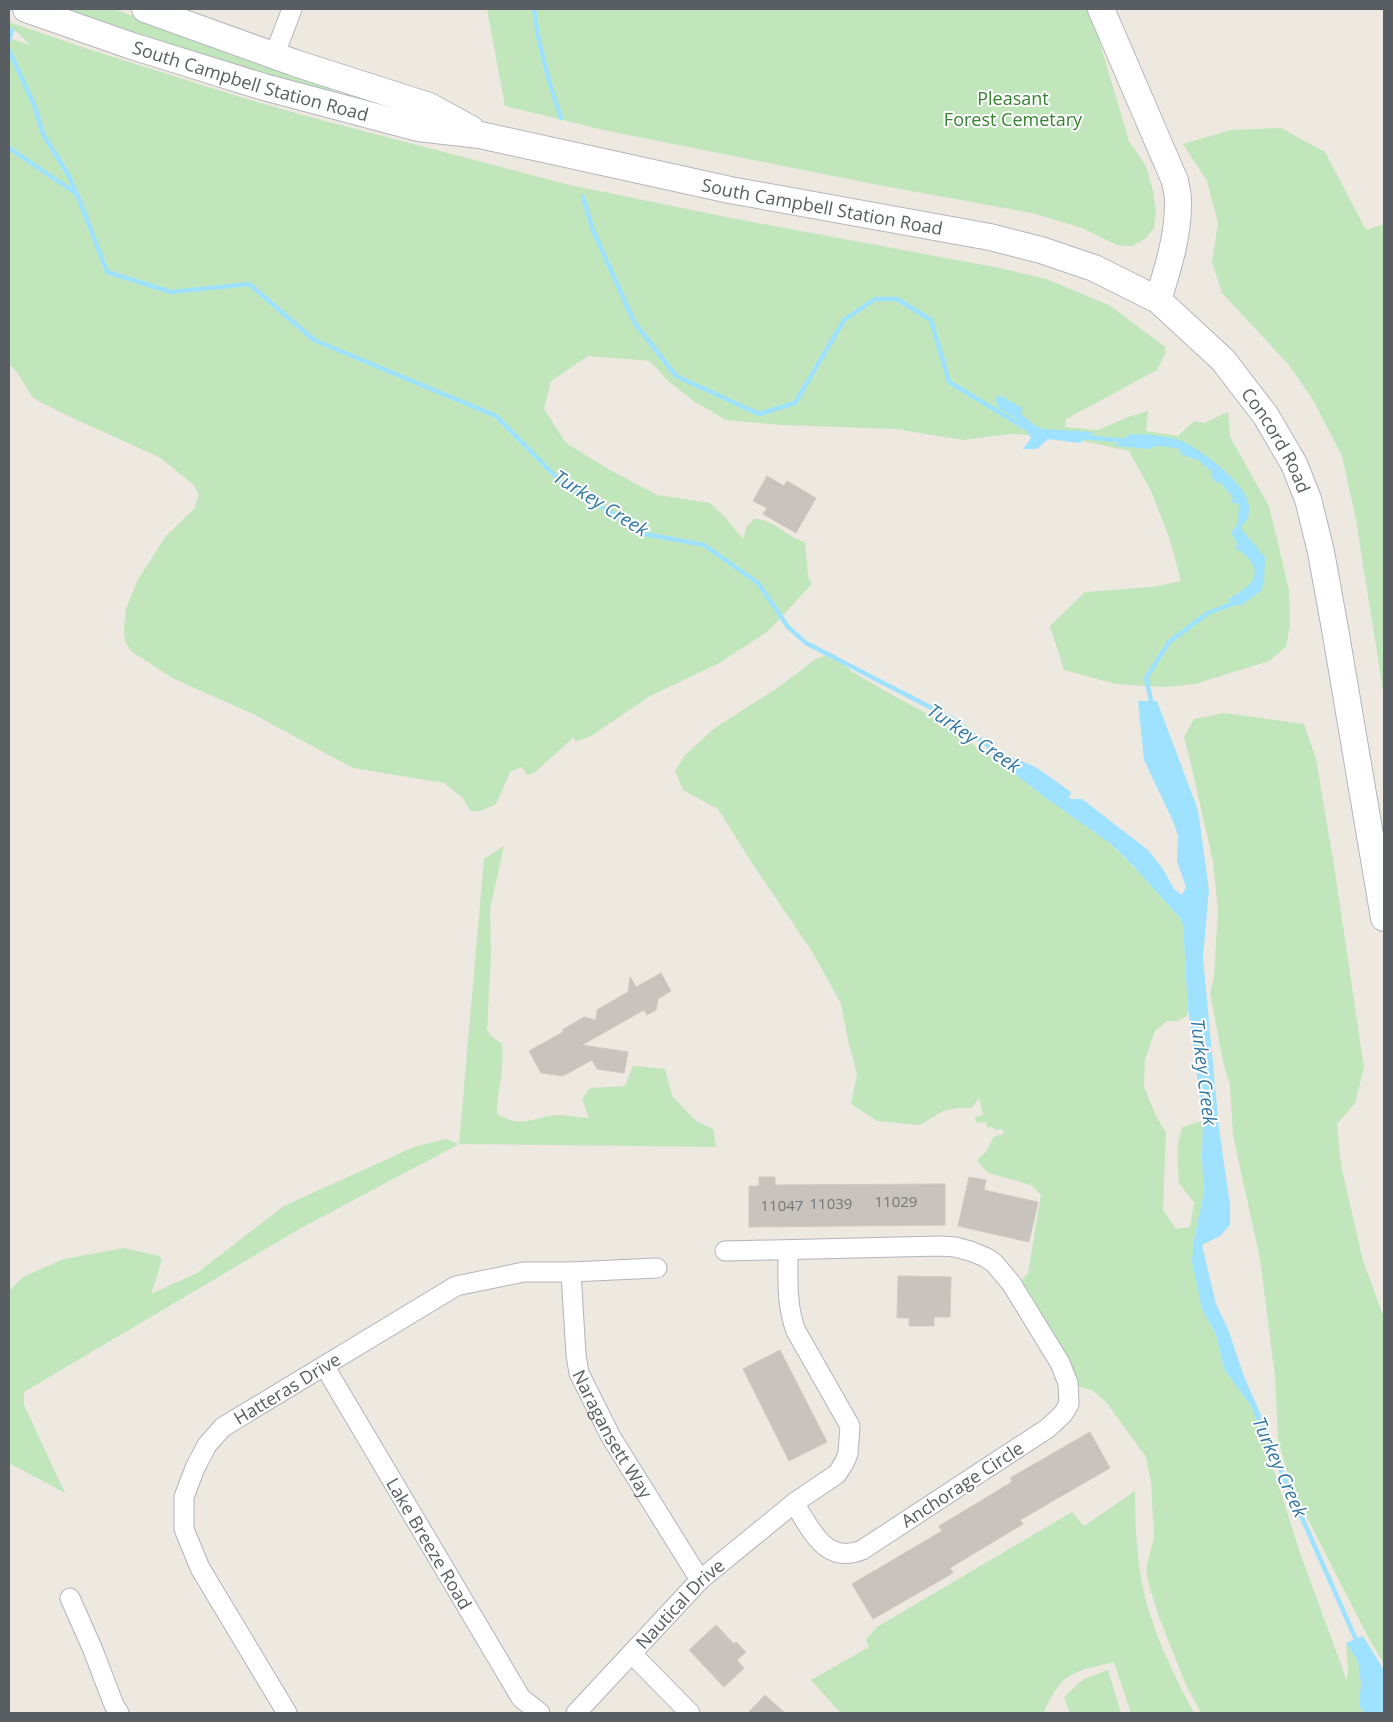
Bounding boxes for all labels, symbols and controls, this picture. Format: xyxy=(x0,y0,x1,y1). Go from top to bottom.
street label: South Campbell Station Road xyxy=(130,35,371,126)
park label: Pleasant Forest Cemetary xyxy=(944,86,1083,131)
street label: South Campbell Station Road xyxy=(700,172,945,240)
street label: Concord Road xyxy=(1236,383,1316,496)
water label: Turkey Creek xyxy=(549,464,654,543)
water label: Turkey Creek xyxy=(922,697,1026,779)
water label: Turkey Creek xyxy=(1185,1017,1224,1128)
house number: 11029 xyxy=(875,1191,917,1211)
house number: 11039 xyxy=(810,1193,852,1213)
house number: 11047 xyxy=(761,1195,803,1215)
street label: Hatteras Drive xyxy=(229,1347,345,1430)
street label: Naragansett Way xyxy=(567,1366,659,1504)
water label: Turkey Creek xyxy=(1246,1413,1314,1522)
street label: Anchorage Circle xyxy=(896,1435,1028,1533)
street label: Lake Breeze Road xyxy=(381,1473,478,1614)
street label: Nautical Drive xyxy=(630,1553,729,1654)

